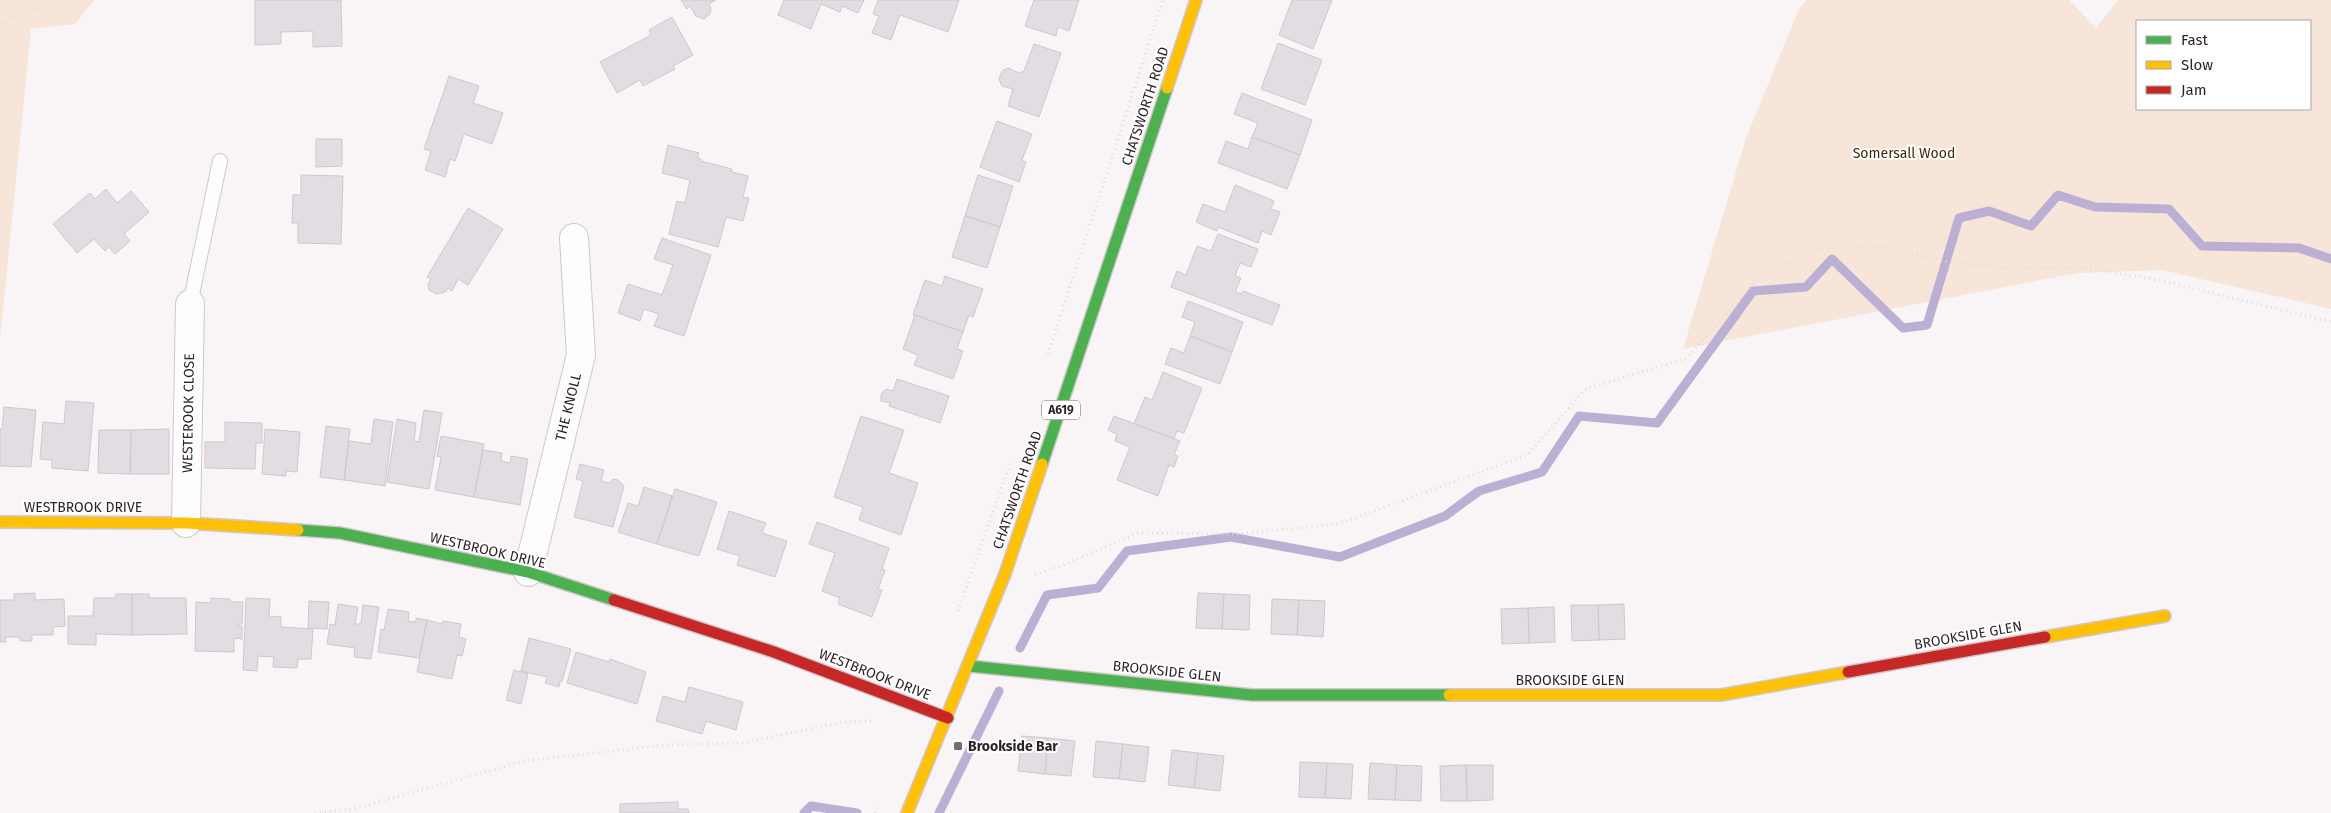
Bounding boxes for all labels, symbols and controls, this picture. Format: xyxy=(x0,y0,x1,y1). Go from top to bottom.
legend xyxy=(2136,20,2311,110)
text: Fast xyxy=(2181,31,2208,49)
street label: CHATSWORTH ROAD xyxy=(1118,45,1173,168)
text: Slow xyxy=(2181,56,2213,74)
text: Jam xyxy=(2181,81,2207,99)
park label: Somersall Wood xyxy=(1853,145,1955,162)
street label: WESTEROOK CLOSE xyxy=(179,353,198,473)
street label: THE KNOLL xyxy=(552,371,585,443)
road number: A619 xyxy=(1042,400,1080,420)
street label: CHATSWORTH ROAD xyxy=(989,429,1046,552)
street label: WESTBROOK DRIVE xyxy=(24,499,142,516)
street label: WESTBROOK DRIVE xyxy=(428,529,548,572)
street label: BROOKSIDE GLEN xyxy=(1913,618,2023,653)
street label: WESTBROOK DRIVE xyxy=(816,645,933,704)
street label: BROOKSIDE GLEN xyxy=(1112,657,1222,686)
street label: BROOKSIDE GLEN xyxy=(1515,672,1625,689)
place label: Brookside Bar xyxy=(968,738,1058,755)
marker: Brookside Bar xyxy=(952,740,964,752)

